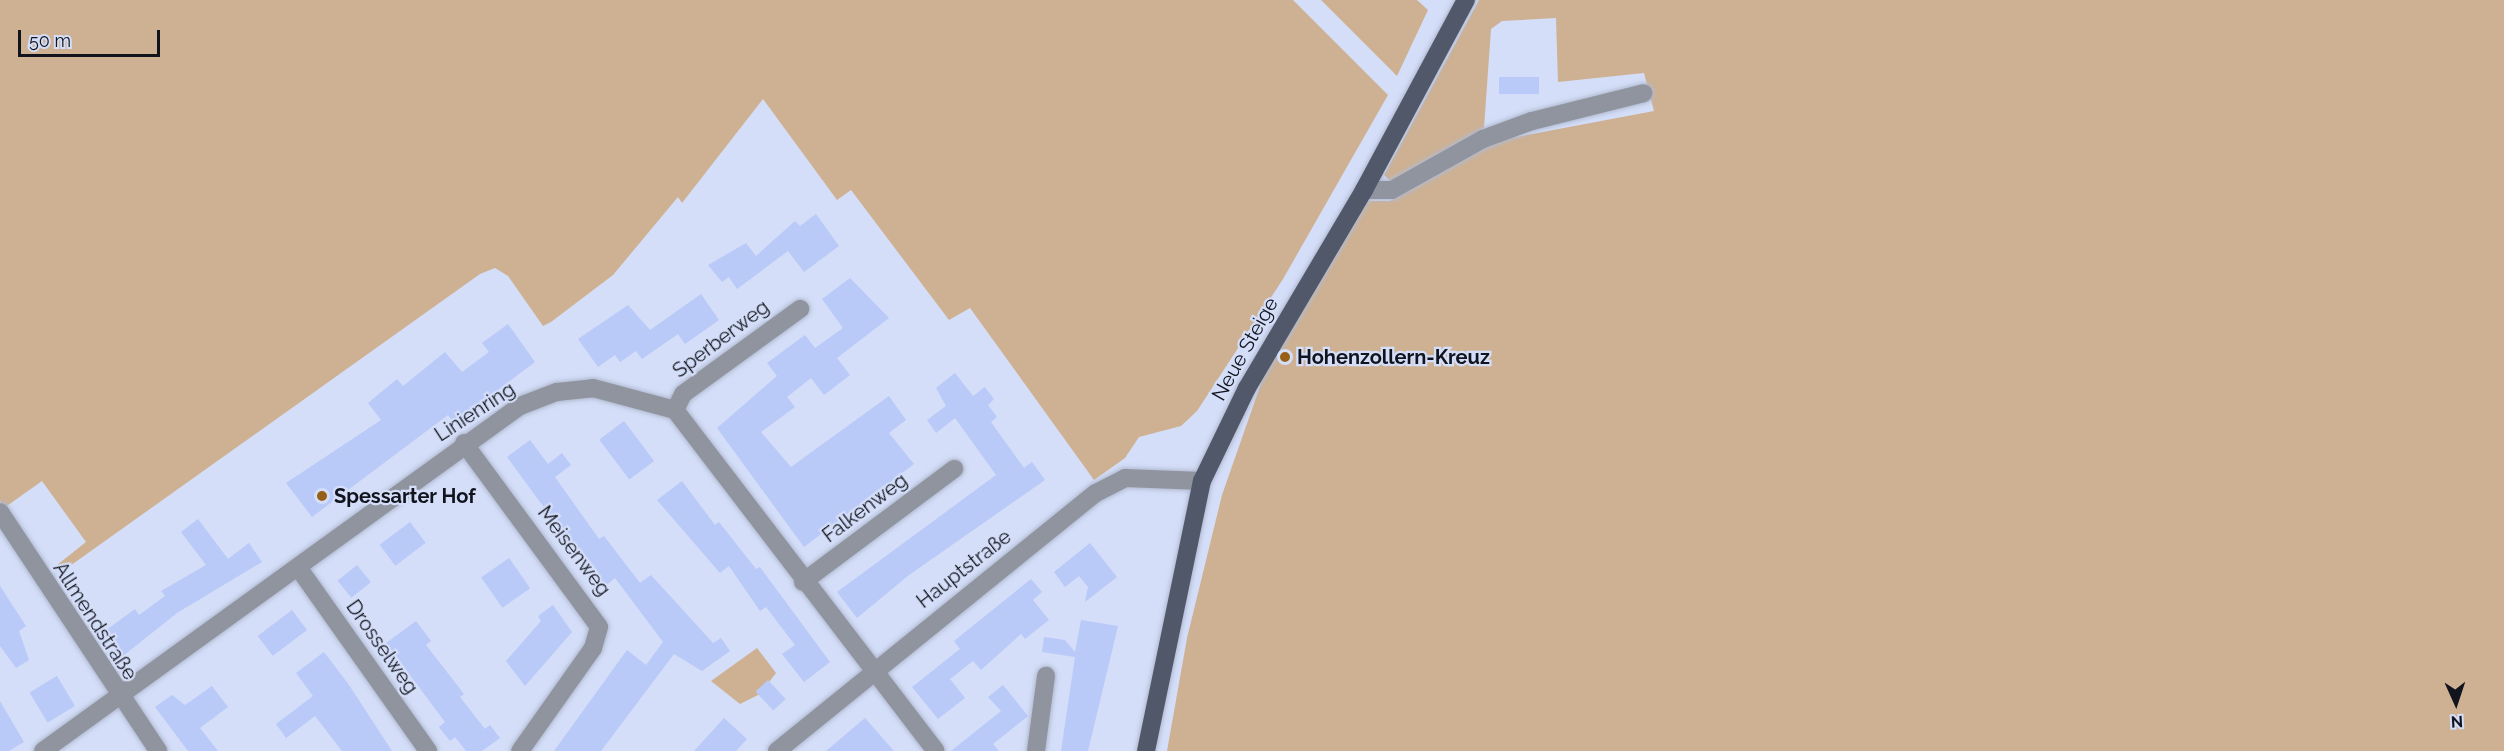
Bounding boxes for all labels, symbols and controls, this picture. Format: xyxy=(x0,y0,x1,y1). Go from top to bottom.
scale bar xyxy=(21,18,164,56)
text: 50 m xyxy=(29,30,71,51)
street label: Neue Steige xyxy=(1207,293,1283,405)
street label: Sperberweg xyxy=(668,295,774,383)
place label: Hohenzollern-Kreuz xyxy=(1297,345,1490,369)
marker: Hohenzollern-Kreuz xyxy=(1278,350,1292,364)
street label: Linienring xyxy=(430,377,520,447)
street label: Falkenweg xyxy=(818,468,912,548)
place label: Spessarter Hof xyxy=(334,484,476,508)
marker: Spessarter Hof xyxy=(315,489,329,503)
street label: Meisenweg xyxy=(532,501,616,601)
street label: Hauptstraße xyxy=(912,525,1016,613)
street label: Allmendstraße xyxy=(48,558,142,684)
street label: Drosselweg xyxy=(341,595,423,699)
north arrow xyxy=(2426,673,2486,733)
text: N xyxy=(2450,712,2464,731)

